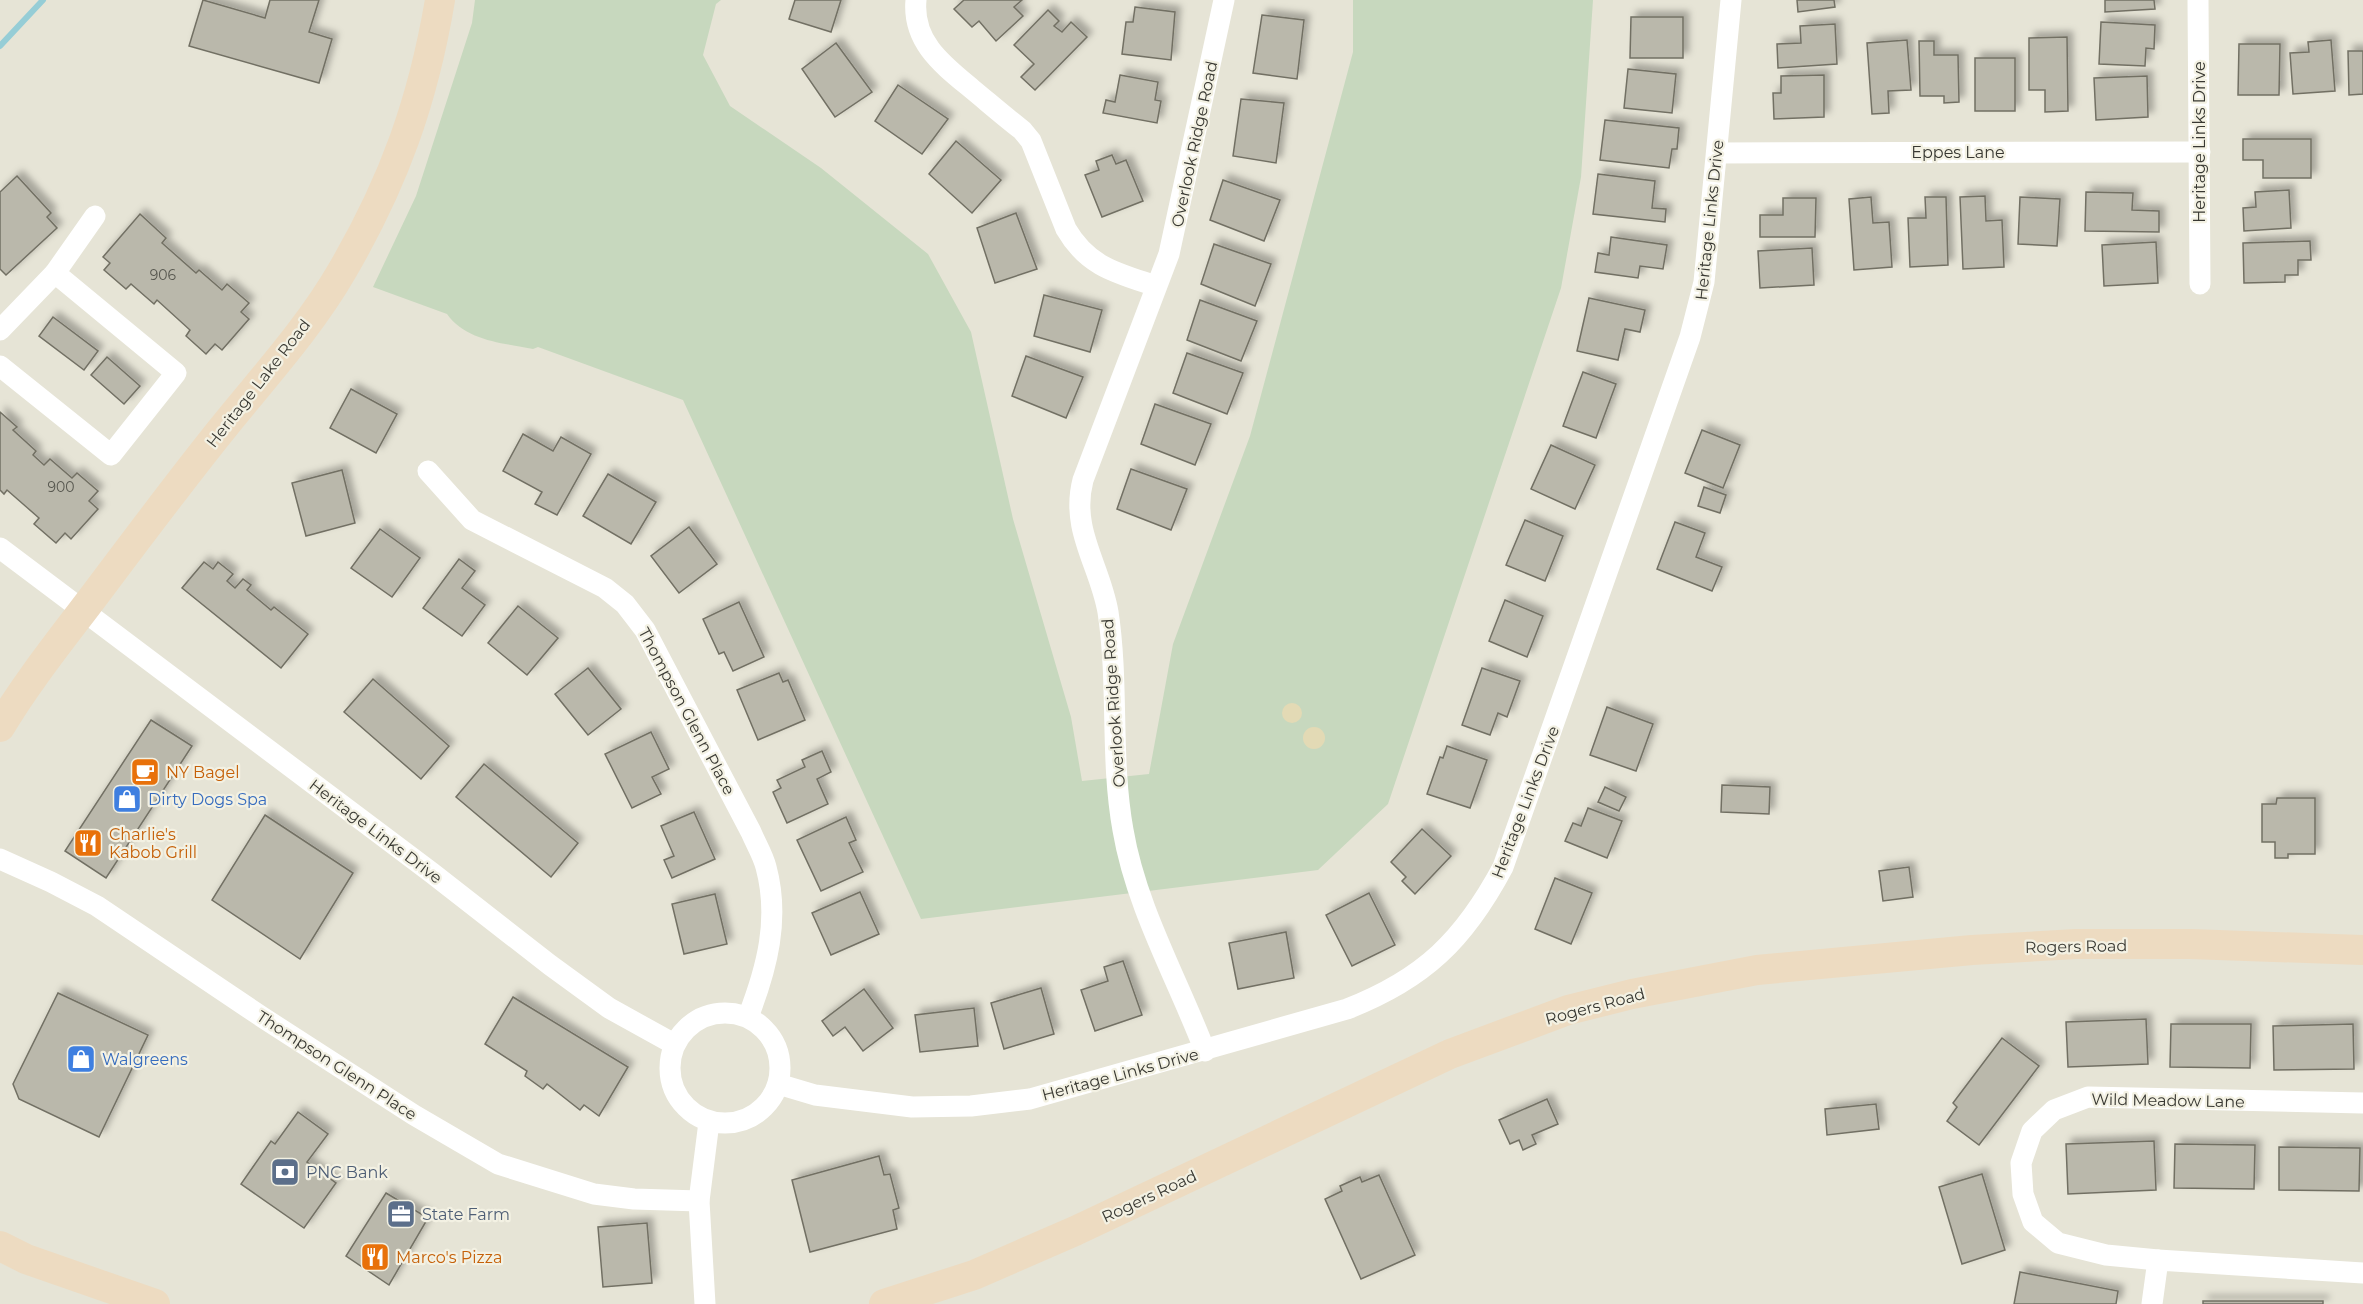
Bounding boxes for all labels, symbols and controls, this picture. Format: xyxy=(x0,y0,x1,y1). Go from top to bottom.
street label: Overlook Ridge Road xyxy=(1168,59,1221,229)
street label: Heritage Links Drive xyxy=(2190,61,2209,223)
street label: Heritage Links Drive xyxy=(1692,139,1727,301)
street label: Eppes Lane xyxy=(1911,143,2005,162)
house number: 906 xyxy=(150,266,177,284)
street label: Heritage Lake Road xyxy=(202,315,314,451)
house number: 900 xyxy=(47,478,75,496)
street label: Overlook Ridge Road xyxy=(1098,618,1129,788)
street label: Thompson Glenn Place xyxy=(634,624,739,798)
street label: Heritage Links Drive xyxy=(1488,723,1563,881)
cafe icon: NY Bagel xyxy=(129,756,161,788)
place label: NY Bagel xyxy=(166,763,240,782)
street label: Heritage Links Drive xyxy=(306,775,446,888)
shop icon: Dirty Dogs Spa xyxy=(111,783,143,815)
place label: Dirty Dogs Spa xyxy=(148,790,267,809)
place label: Charlie's Kabob Grill xyxy=(109,825,197,862)
restaurant icon: Charlie's Kabob Grill xyxy=(72,827,104,859)
street label: Rogers Road xyxy=(2025,936,2127,957)
street label: Rogers Road xyxy=(1543,984,1647,1029)
street label: Thompson Glenn Place xyxy=(253,1007,420,1124)
shop icon: Walgreens xyxy=(65,1043,97,1075)
street label: Heritage Links Drive xyxy=(1040,1044,1201,1105)
place label: Walgreens xyxy=(102,1050,188,1069)
street label: Wild Meadow Lane xyxy=(2091,1090,2245,1111)
bank icon: PNC Bank xyxy=(269,1156,301,1188)
place label: PNC Bank xyxy=(306,1163,388,1182)
street label: Rogers Road xyxy=(1099,1166,1200,1227)
office icon: State Farm xyxy=(385,1198,417,1230)
place label: State Farm xyxy=(422,1205,510,1224)
restaurant icon: Marco's Pizza xyxy=(359,1241,391,1273)
place label: Marco's Pizza xyxy=(396,1248,502,1267)

